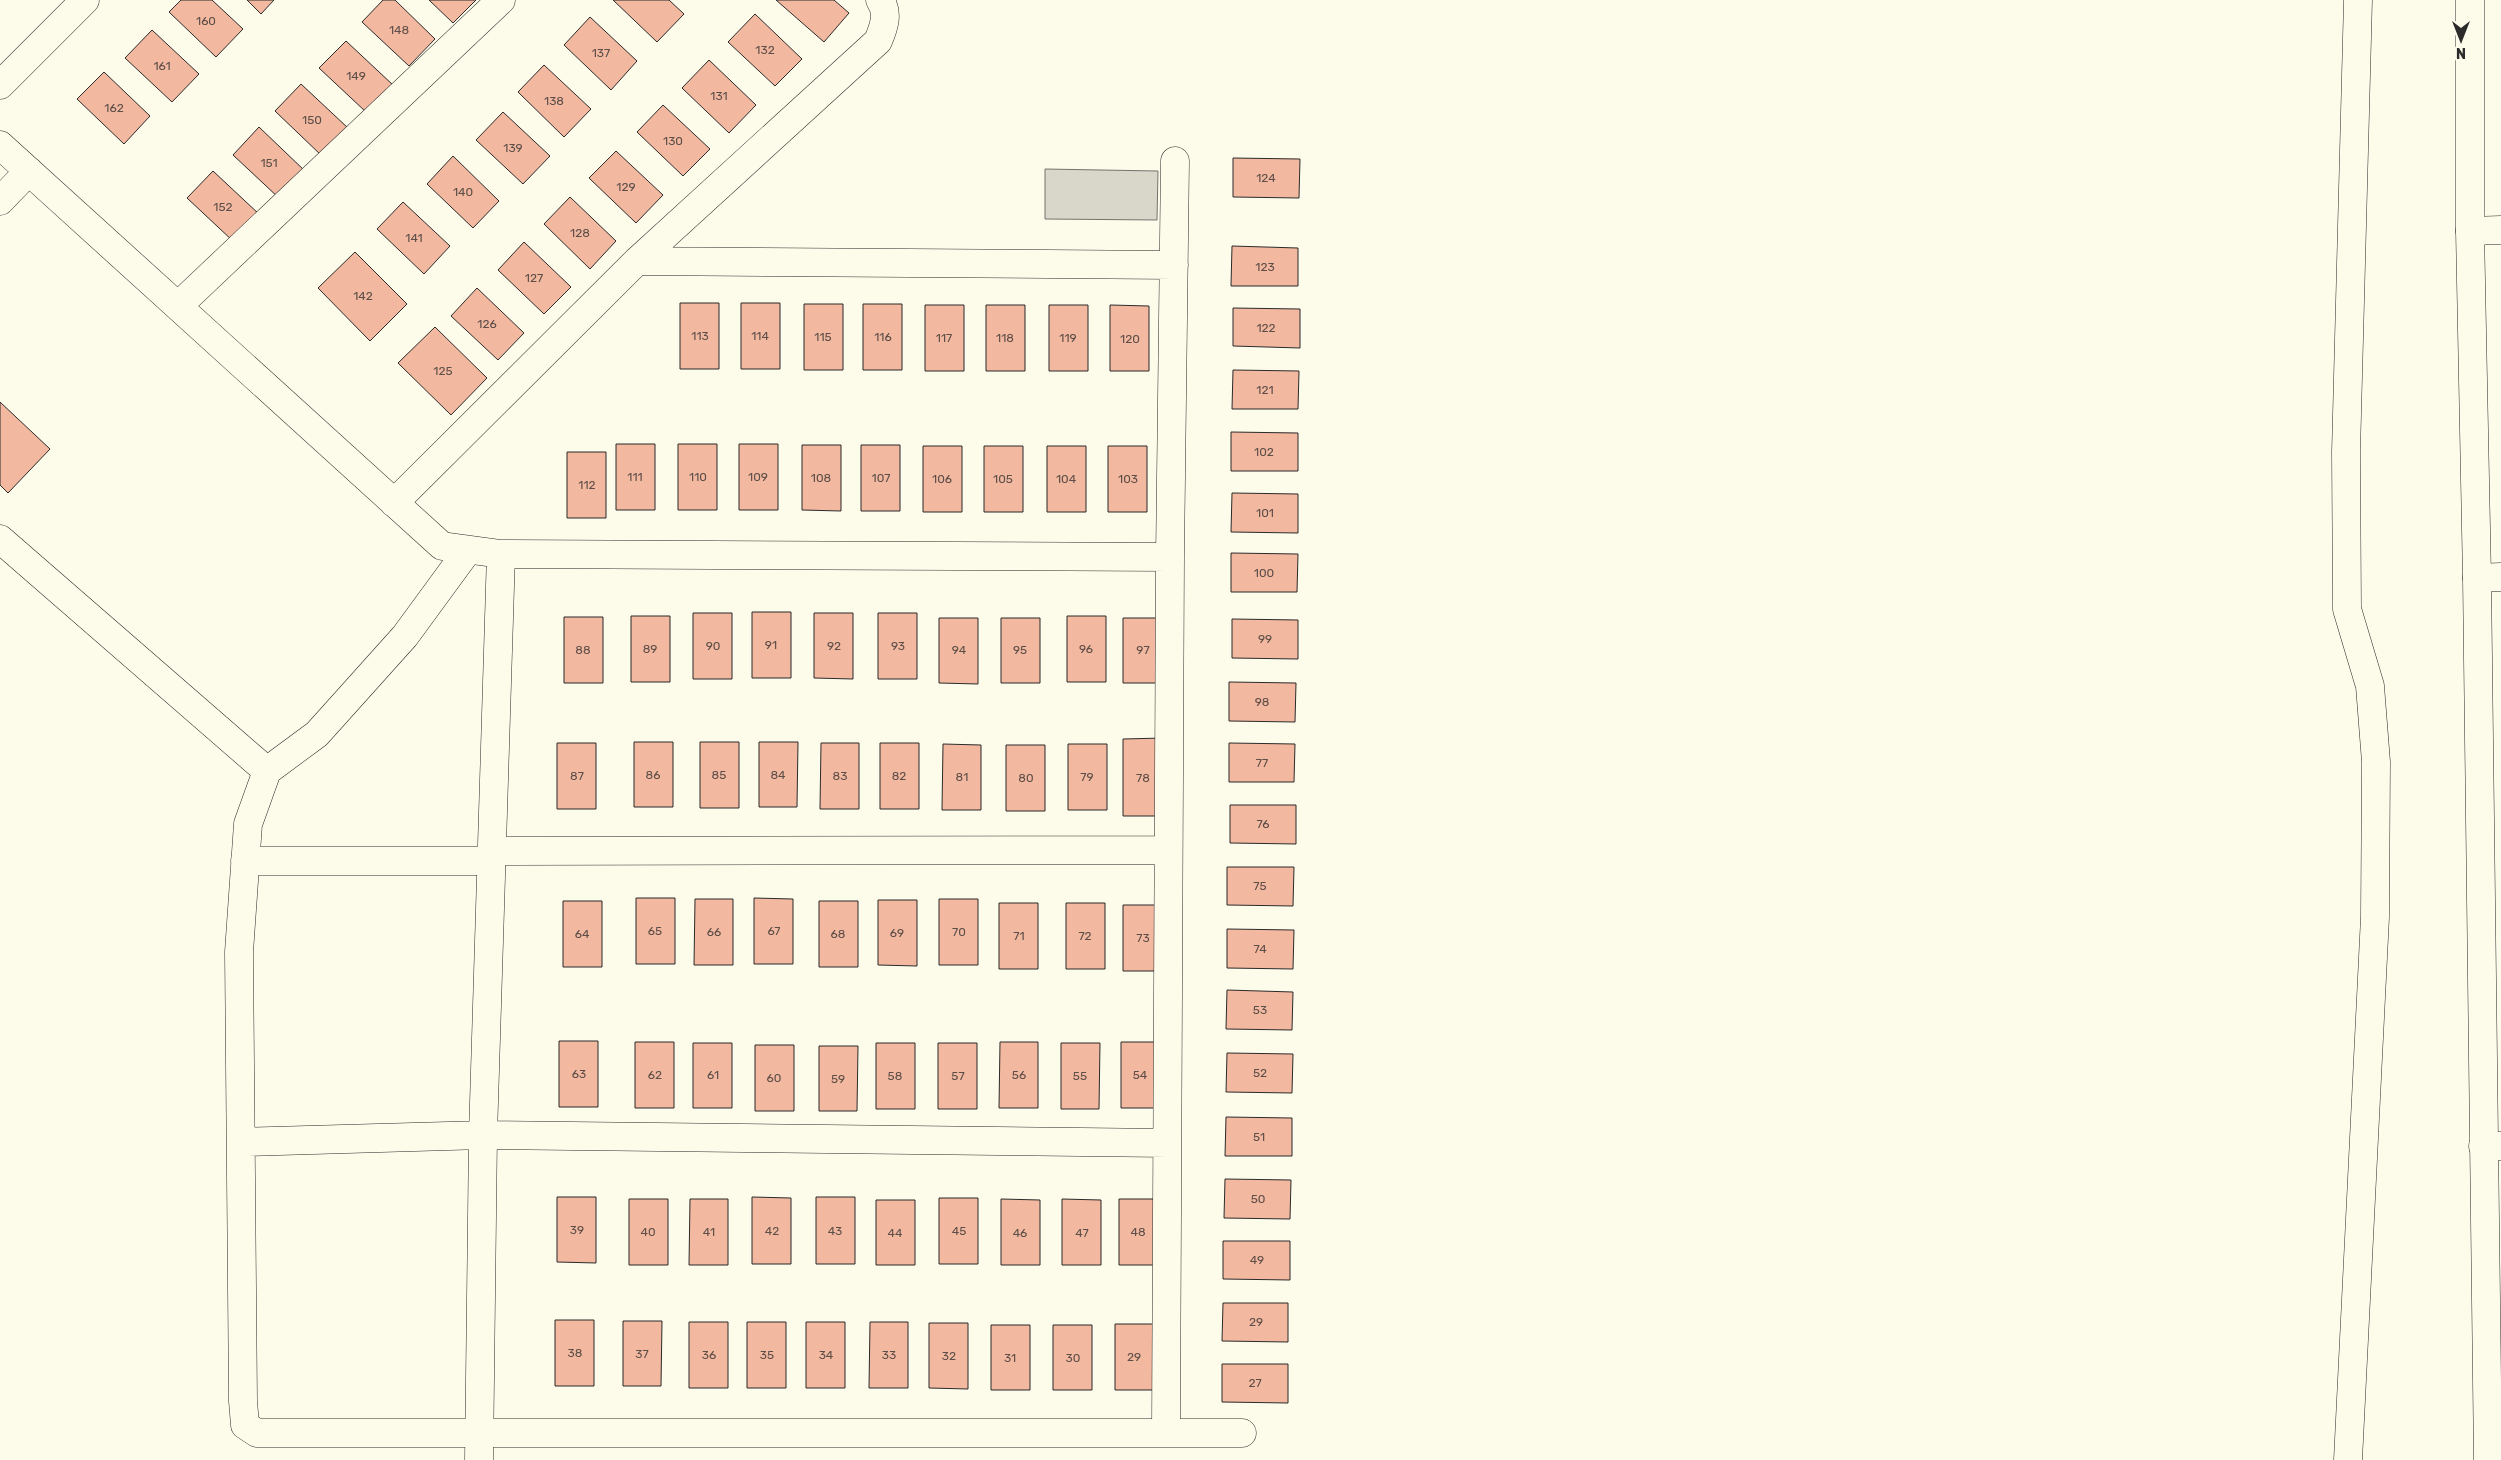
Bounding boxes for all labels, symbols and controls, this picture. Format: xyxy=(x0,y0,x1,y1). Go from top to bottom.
house number: 160 xyxy=(196,14,216,28)
north arrow xyxy=(2436,15,2486,65)
house number: 148 xyxy=(389,23,409,37)
house number: 132 xyxy=(755,43,775,57)
text: N xyxy=(2456,44,2466,61)
house number: 137 xyxy=(592,46,610,60)
house number: 161 xyxy=(153,59,171,73)
house number: 149 xyxy=(346,69,366,83)
house number: 131 xyxy=(710,89,728,103)
house number: 138 xyxy=(544,94,564,108)
house number: 162 xyxy=(104,101,124,115)
house number: 150 xyxy=(302,113,322,127)
house number: 130 xyxy=(663,134,683,148)
house number: 139 xyxy=(503,141,523,155)
house number: 151 xyxy=(260,156,278,170)
house number: 124 xyxy=(1256,171,1276,185)
house number: 129 xyxy=(616,180,636,194)
house number: 140 xyxy=(453,185,473,199)
house number: 152 xyxy=(213,200,233,214)
house number: 128 xyxy=(570,226,590,240)
house number: 141 xyxy=(405,231,423,245)
house number: 123 xyxy=(1255,260,1275,274)
house number: 127 xyxy=(525,271,543,285)
house number: 142 xyxy=(353,289,373,303)
house number: 126 xyxy=(477,317,497,331)
house number: 122 xyxy=(1256,321,1276,335)
house number: 113 xyxy=(691,329,709,343)
house number: 114 xyxy=(751,329,769,343)
house number: 115 xyxy=(814,330,832,344)
house number: 116 xyxy=(874,330,892,344)
house number: 117 xyxy=(936,331,952,345)
house number: 118 xyxy=(996,331,1014,345)
house number: 119 xyxy=(1059,331,1077,345)
house number: 120 xyxy=(1120,332,1140,346)
house number: 125 xyxy=(433,364,453,378)
house number: 121 xyxy=(1256,383,1274,397)
house number: 102 xyxy=(1254,445,1274,459)
house number: 111 xyxy=(627,470,643,484)
house number: 110 xyxy=(689,470,707,484)
house number: 109 xyxy=(748,470,768,484)
house number: 108 xyxy=(811,471,831,485)
house number: 107 xyxy=(872,471,890,485)
house number: 106 xyxy=(932,472,952,486)
house number: 105 xyxy=(993,472,1013,486)
house number: 104 xyxy=(1056,472,1077,486)
house number: 103 xyxy=(1118,472,1138,486)
house number: 112 xyxy=(578,478,596,492)
house number: 101 xyxy=(1256,506,1274,520)
house number: 100 xyxy=(1254,566,1274,580)
house number: 99 xyxy=(1258,632,1272,646)
house number: 91 xyxy=(765,638,777,652)
house number: 90 xyxy=(706,639,720,653)
house number: 92 xyxy=(827,639,841,653)
house number: 93 xyxy=(891,639,905,653)
house number: 89 xyxy=(643,642,657,656)
house number: 96 xyxy=(1079,642,1093,656)
house number: 88 xyxy=(575,643,591,657)
house number: 94 xyxy=(952,643,967,657)
house number: 95 xyxy=(1013,643,1027,657)
house number: 97 xyxy=(1136,643,1150,657)
house number: 98 xyxy=(1255,695,1269,709)
house number: 77 xyxy=(1256,756,1268,770)
house number: 86 xyxy=(646,768,660,782)
house number: 85 xyxy=(712,768,726,782)
house number: 84 xyxy=(770,768,786,782)
house number: 87 xyxy=(570,769,584,783)
house number: 83 xyxy=(833,769,847,783)
house number: 82 xyxy=(892,769,906,783)
house number: 81 xyxy=(956,770,968,784)
house number: 79 xyxy=(1080,770,1094,784)
house number: 80 xyxy=(1018,771,1034,785)
house number: 78 xyxy=(1136,771,1150,785)
house number: 76 xyxy=(1256,817,1270,831)
house number: 75 xyxy=(1253,879,1267,893)
house number: 65 xyxy=(648,924,662,938)
house number: 67 xyxy=(767,924,781,938)
house number: 66 xyxy=(707,925,721,939)
house number: 70 xyxy=(952,925,966,939)
house number: 69 xyxy=(890,926,904,940)
house number: 64 xyxy=(575,927,590,941)
house number: 68 xyxy=(831,927,845,941)
house number: 71 xyxy=(1013,929,1025,943)
house number: 72 xyxy=(1078,929,1092,943)
house number: 73 xyxy=(1136,931,1150,945)
house number: 74 xyxy=(1253,942,1267,956)
house number: 53 xyxy=(1253,1003,1267,1017)
house number: 52 xyxy=(1253,1066,1267,1080)
house number: 63 xyxy=(572,1067,586,1081)
house number: 62 xyxy=(648,1068,662,1082)
house number: 61 xyxy=(707,1068,719,1082)
house number: 56 xyxy=(1012,1068,1026,1082)
house number: 54 xyxy=(1133,1068,1148,1082)
house number: 58 xyxy=(888,1069,902,1083)
house number: 57 xyxy=(951,1069,965,1083)
house number: 55 xyxy=(1073,1069,1087,1083)
house number: 60 xyxy=(767,1071,781,1085)
house number: 59 xyxy=(831,1072,845,1086)
house number: 51 xyxy=(1253,1130,1265,1144)
house number: 50 xyxy=(1251,1192,1265,1206)
house number: 39 xyxy=(570,1223,584,1237)
house number: 42 xyxy=(765,1224,779,1238)
house number: 43 xyxy=(828,1224,842,1238)
house number: 45 xyxy=(952,1224,966,1238)
house number: 40 xyxy=(640,1225,656,1239)
house number: 41 xyxy=(703,1225,715,1239)
house number: 48 xyxy=(1130,1225,1146,1239)
house number: 44 xyxy=(888,1226,903,1240)
house number: 46 xyxy=(1013,1226,1027,1240)
house number: 47 xyxy=(1075,1226,1089,1240)
house number: 49 xyxy=(1250,1253,1264,1267)
house number: 29 xyxy=(1249,1315,1263,1329)
house number: 38 xyxy=(568,1346,582,1360)
house number: 37 xyxy=(635,1347,649,1361)
house number: 36 xyxy=(702,1348,716,1362)
house number: 35 xyxy=(760,1348,774,1362)
house number: 34 xyxy=(819,1348,834,1362)
house number: 33 xyxy=(882,1348,896,1362)
house number: 32 xyxy=(942,1349,956,1363)
house number: 29 xyxy=(1127,1350,1141,1364)
house number: 31 xyxy=(1004,1351,1016,1365)
house number: 30 xyxy=(1066,1351,1080,1365)
house number: 27 xyxy=(1248,1376,1262,1390)

